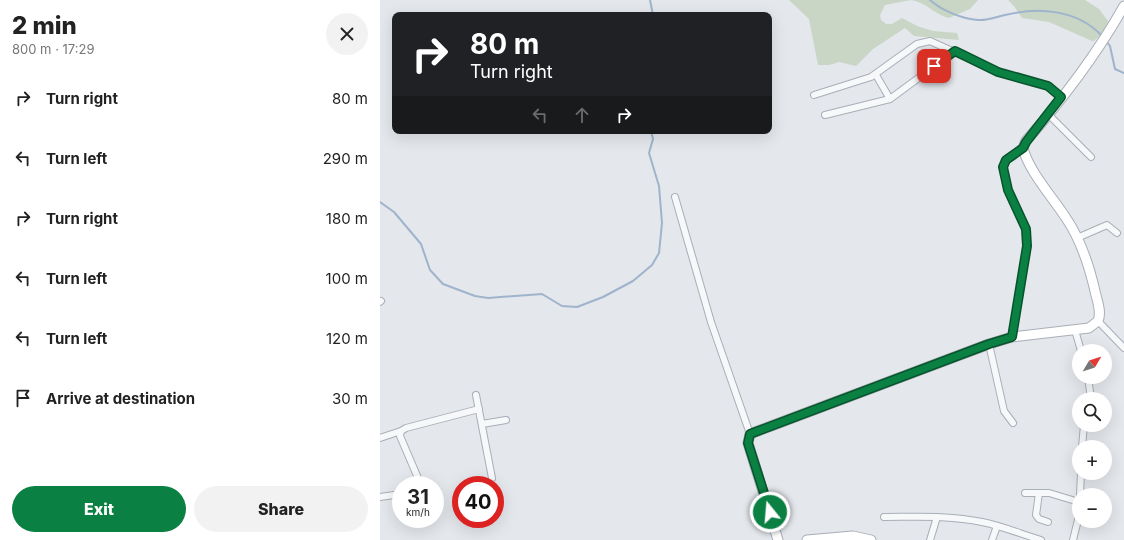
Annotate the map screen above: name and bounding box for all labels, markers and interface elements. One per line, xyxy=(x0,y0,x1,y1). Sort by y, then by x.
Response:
text: 2 min xyxy=(12,11,77,40)
button: close xyxy=(326,13,368,55)
text: 80 m xyxy=(470,27,539,61)
icon: right xyxy=(404,28,456,80)
text: 800 m · 17:29 xyxy=(12,41,95,57)
pin xyxy=(917,49,951,83)
icon: arrive xyxy=(923,55,945,77)
text: Turn right xyxy=(470,61,553,82)
icon: right xyxy=(12,87,34,109)
text: Turn right xyxy=(46,89,118,108)
text: 80 m xyxy=(332,89,368,108)
icon: left xyxy=(529,104,551,126)
icon: ahead xyxy=(571,104,593,126)
icon: right xyxy=(613,104,635,126)
icon: left xyxy=(12,147,34,169)
text: Turn left xyxy=(46,149,107,168)
text: 290 m xyxy=(323,149,368,168)
icon: right xyxy=(12,207,34,229)
text: Turn right xyxy=(46,209,118,228)
text: 180 m xyxy=(326,209,368,228)
icon: left xyxy=(12,267,34,289)
text: Turn left xyxy=(46,269,107,288)
text: 100 m xyxy=(326,269,368,288)
icon: left xyxy=(12,327,34,349)
text: Turn left xyxy=(46,329,107,348)
text: 120 m xyxy=(326,329,368,348)
north arrow xyxy=(1072,344,1112,384)
map controls xyxy=(1072,344,1112,528)
icon: arrive xyxy=(12,387,34,409)
text: Arrive at destination xyxy=(46,389,195,408)
text: 30 m xyxy=(332,389,368,408)
button: search xyxy=(1072,392,1112,432)
button: + xyxy=(1072,440,1112,480)
speed limit sign: 40 xyxy=(452,476,504,528)
text: 31 xyxy=(407,485,429,509)
button: Exit xyxy=(12,486,186,532)
button: Share xyxy=(194,486,368,532)
button: − xyxy=(1072,488,1112,528)
position arrow xyxy=(749,491,791,533)
text: km/h xyxy=(406,506,430,518)

